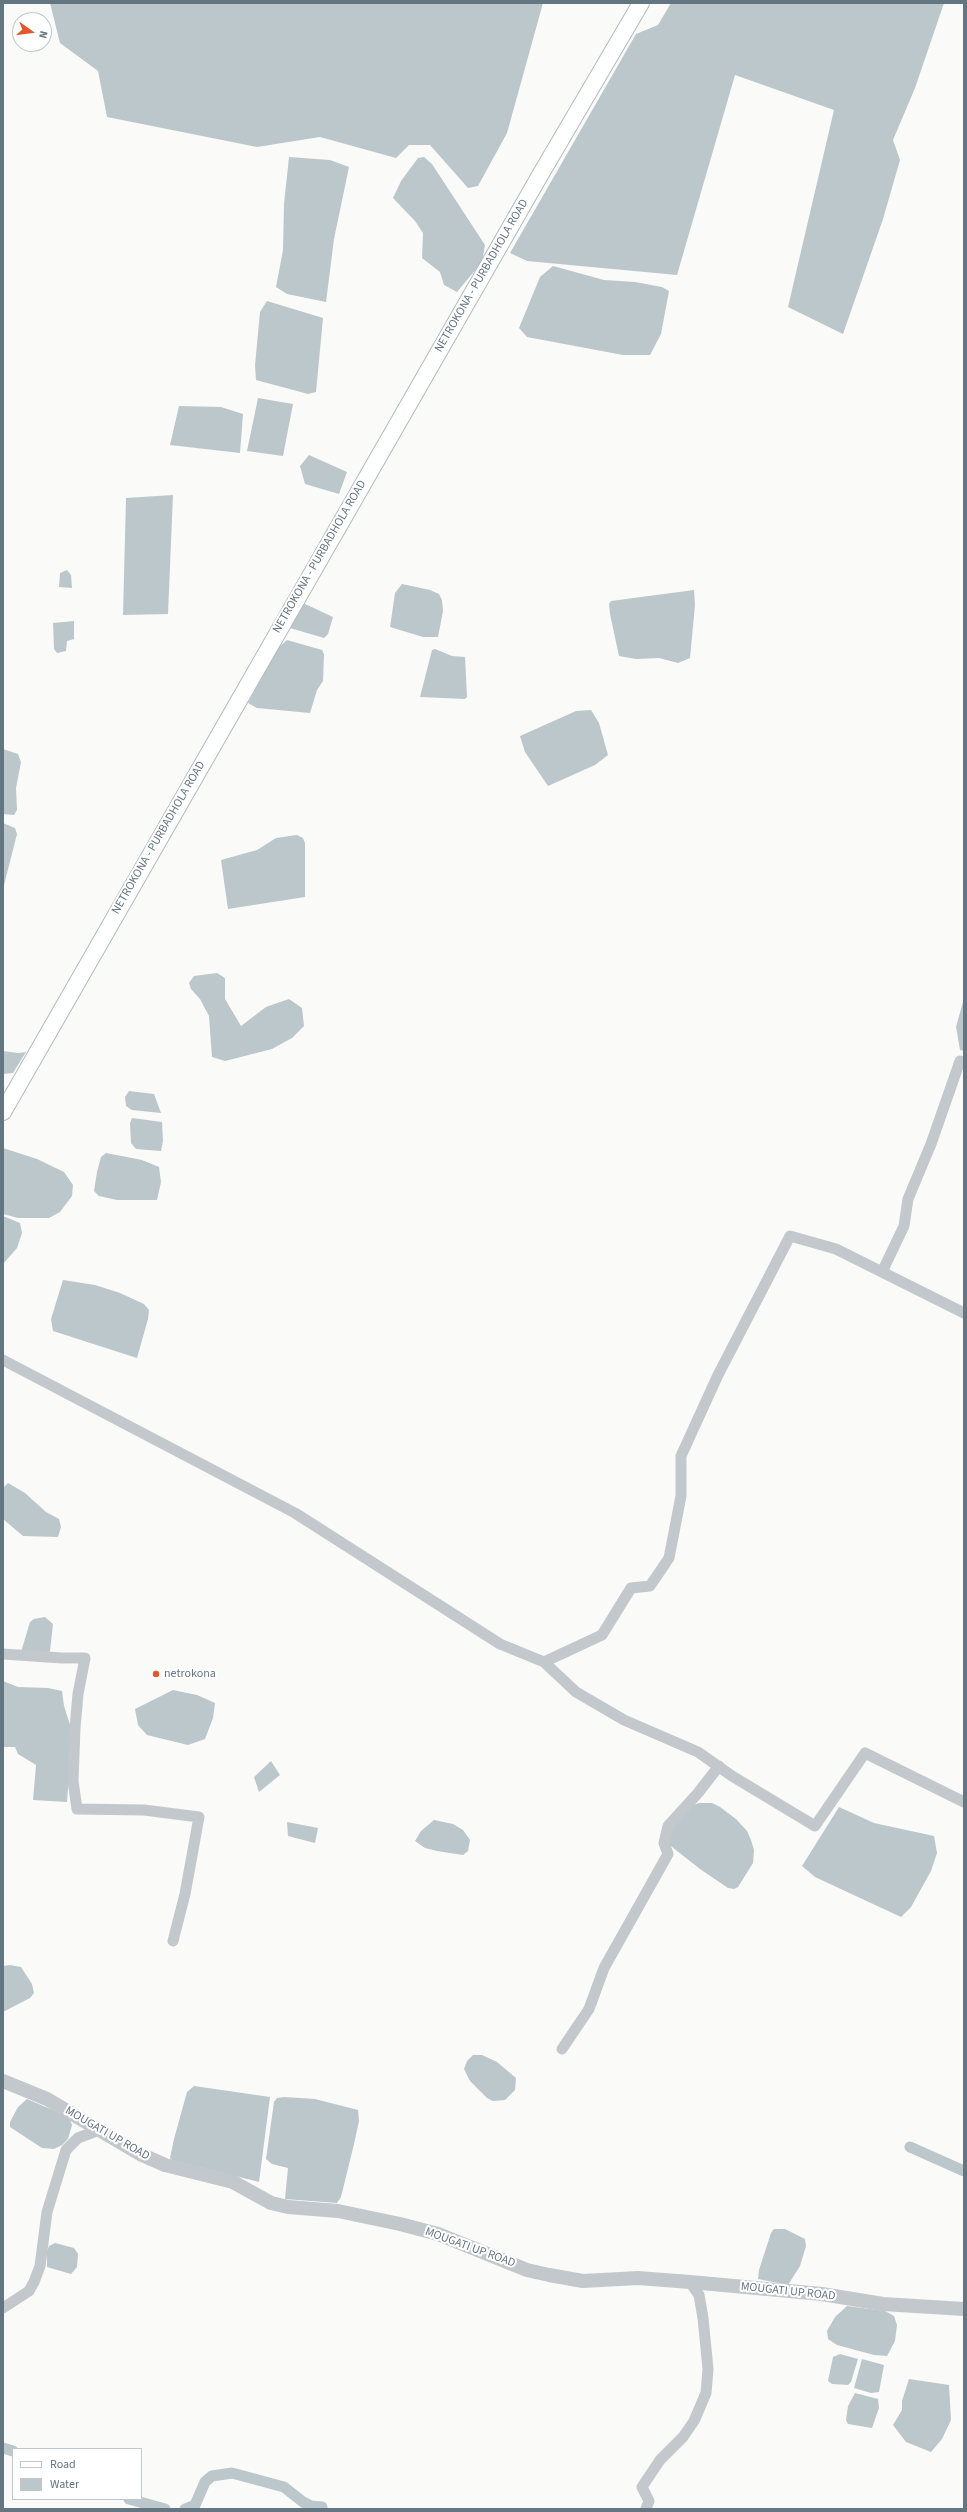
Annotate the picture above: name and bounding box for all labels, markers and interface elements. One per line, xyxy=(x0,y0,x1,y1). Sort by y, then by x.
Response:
north arrow xyxy=(12,12,52,52)
text: N xyxy=(35,29,51,40)
street label: NETROKONA - PURBADHOLA ROAD xyxy=(432,197,532,355)
street label: NETROKONA - PURBADHOLA ROAD xyxy=(270,478,370,636)
street label: NETROKONA - PURBADHOLA ROAD xyxy=(109,759,209,917)
place label: netrokona xyxy=(164,1667,216,1681)
marker: netrokona xyxy=(151,1669,161,1679)
street label: MOUGATI UP ROAD xyxy=(62,2104,152,2164)
street label: MOUGATI UP ROAD xyxy=(423,2225,517,2271)
street label: MOUGATI UP ROAD xyxy=(740,2280,836,2304)
legend xyxy=(12,2448,142,2500)
text: Road xyxy=(50,2456,76,2473)
text: Water xyxy=(50,2476,79,2493)

